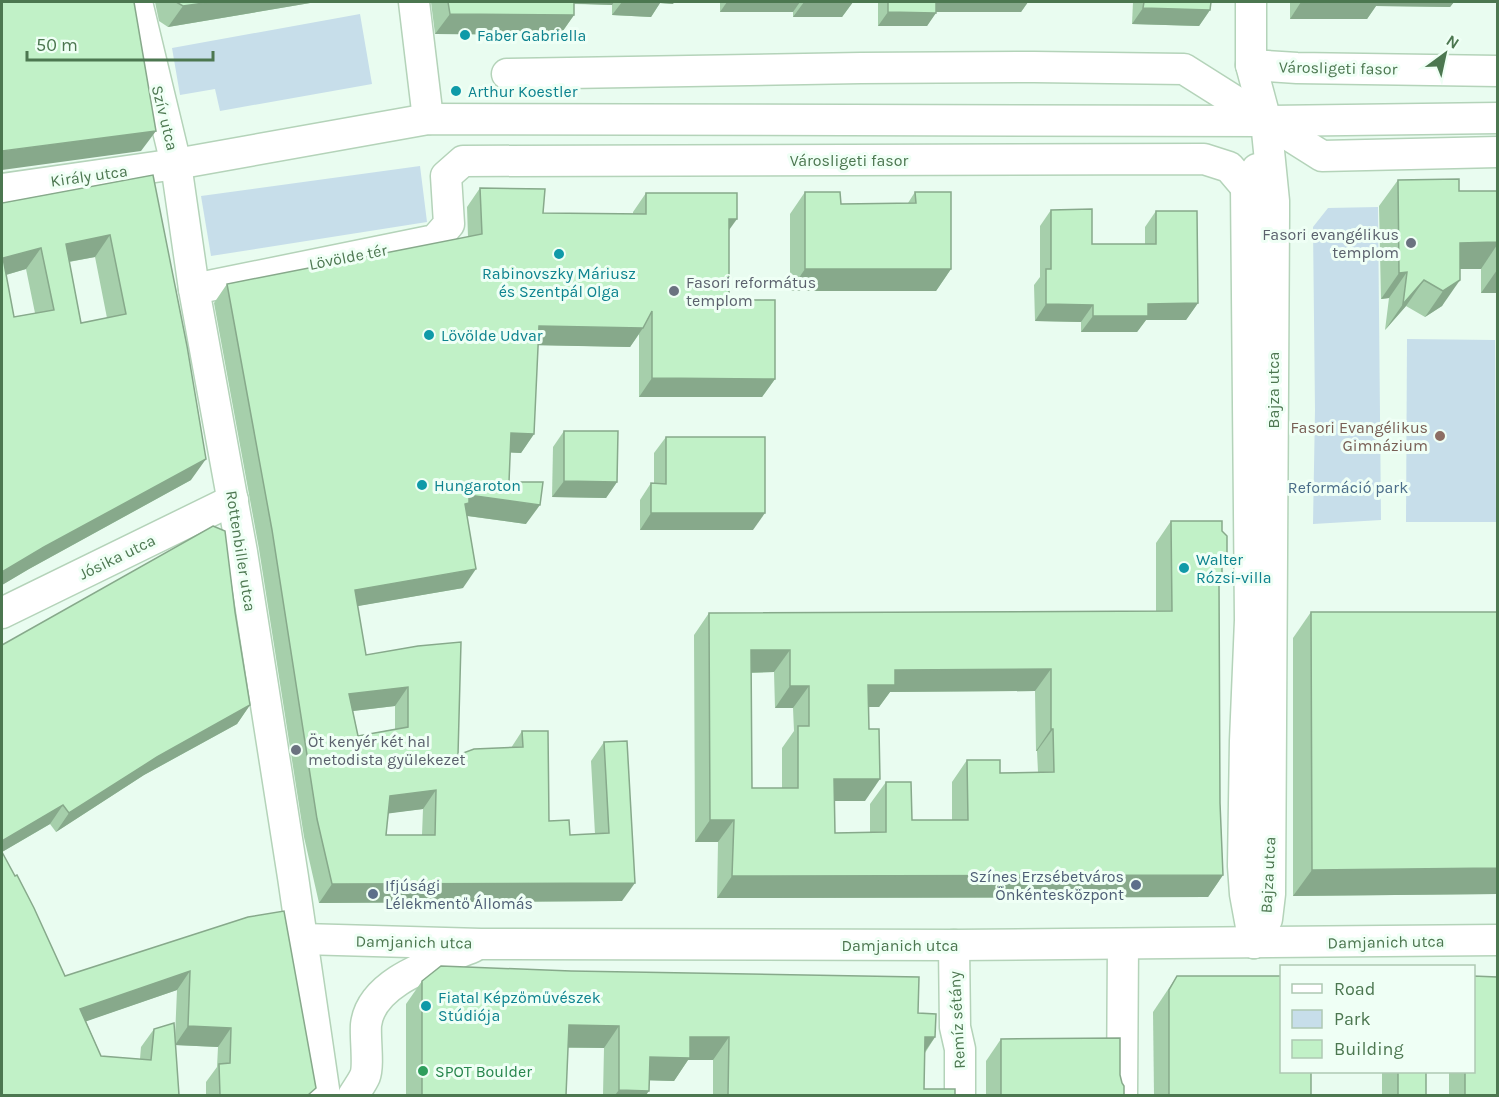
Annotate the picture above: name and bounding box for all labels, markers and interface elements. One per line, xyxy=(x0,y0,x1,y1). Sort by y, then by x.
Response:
scale bar xyxy=(27,24,213,62)
north arrow xyxy=(1415,24,1475,84)
place label: Faber Gabriella xyxy=(477,26,586,45)
marker: Faber Gabriella xyxy=(458,28,472,42)
text: N xyxy=(1443,31,1463,53)
text: 50 m xyxy=(36,34,78,56)
street label: Városligeti fasor xyxy=(1279,57,1398,79)
place label: Arthur Koestler xyxy=(468,82,578,101)
street label: Szív utca xyxy=(148,83,182,153)
marker: Arthur Koestler xyxy=(449,84,463,98)
street label: Városligeti fasor xyxy=(790,151,908,170)
street label: Király utca xyxy=(49,161,129,191)
place label: Fasori evangélikus templom xyxy=(1262,225,1399,262)
marker: Fasori evangélikus templom xyxy=(1404,236,1418,250)
street label: Lövölde tér xyxy=(307,240,389,274)
marker: Rabinovszky Máriusz és Szentpál Olga xyxy=(552,247,566,261)
place label: Rabinovszky Máriusz és Szentpál Olga xyxy=(482,264,636,301)
place label: Fasori református templom xyxy=(686,273,816,310)
marker: Fasori református templom xyxy=(667,284,681,298)
place label: Lövölde Udvar xyxy=(441,326,543,345)
marker: Lövölde Udvar xyxy=(422,328,436,342)
street label: Bajza utca xyxy=(1264,352,1283,428)
place label: Fasori Evangélikus Gimnázium xyxy=(1291,418,1428,455)
marker: Fasori Evangélikus Gimnázium xyxy=(1433,429,1447,443)
place label: Hungaroton xyxy=(434,476,521,495)
marker: Hungaroton xyxy=(415,478,429,492)
park label: Reformáció park xyxy=(1288,478,1408,497)
street label: Rottenbiller utca xyxy=(222,489,260,613)
street label: Jósika utca xyxy=(76,530,158,584)
place label: Walter Rózsi-villa xyxy=(1196,550,1271,587)
marker: Walter Rózsi-villa xyxy=(1177,561,1191,575)
place label: Öt kenyér két hal metodista gyülekezet xyxy=(308,732,465,769)
marker: Öt kenyér két hal metodista gyülekezet xyxy=(289,743,303,757)
street label: Bajza utca xyxy=(1257,836,1279,914)
place label: Színes Erzsébetváros Önkéntesközpont xyxy=(969,867,1124,904)
place label: Ifjúsági Lélekmentő Állomás xyxy=(385,876,533,913)
marker: Színes Erzsébetváros Önkéntesközpont xyxy=(1129,878,1143,892)
marker: Ifjúsági Lélekmentő Állomás xyxy=(366,887,380,901)
street label: Damjanich utca xyxy=(355,931,473,953)
street label: Damjanich utca xyxy=(1327,931,1445,953)
street label: Damjanich utca xyxy=(841,936,959,955)
legend xyxy=(1280,965,1475,1073)
street label: Remíz sétány xyxy=(945,970,969,1069)
text: Road xyxy=(1334,978,1375,1000)
place label: Fiatal Képzőművészek Stúdiója xyxy=(438,988,601,1025)
marker: Fiatal Képzőművészek Stúdiója xyxy=(419,999,433,1013)
text: Park xyxy=(1334,1008,1371,1030)
text: Building xyxy=(1334,1038,1404,1060)
place label: SPOT Boulder xyxy=(435,1062,532,1081)
marker: SPOT Boulder xyxy=(416,1064,430,1078)

